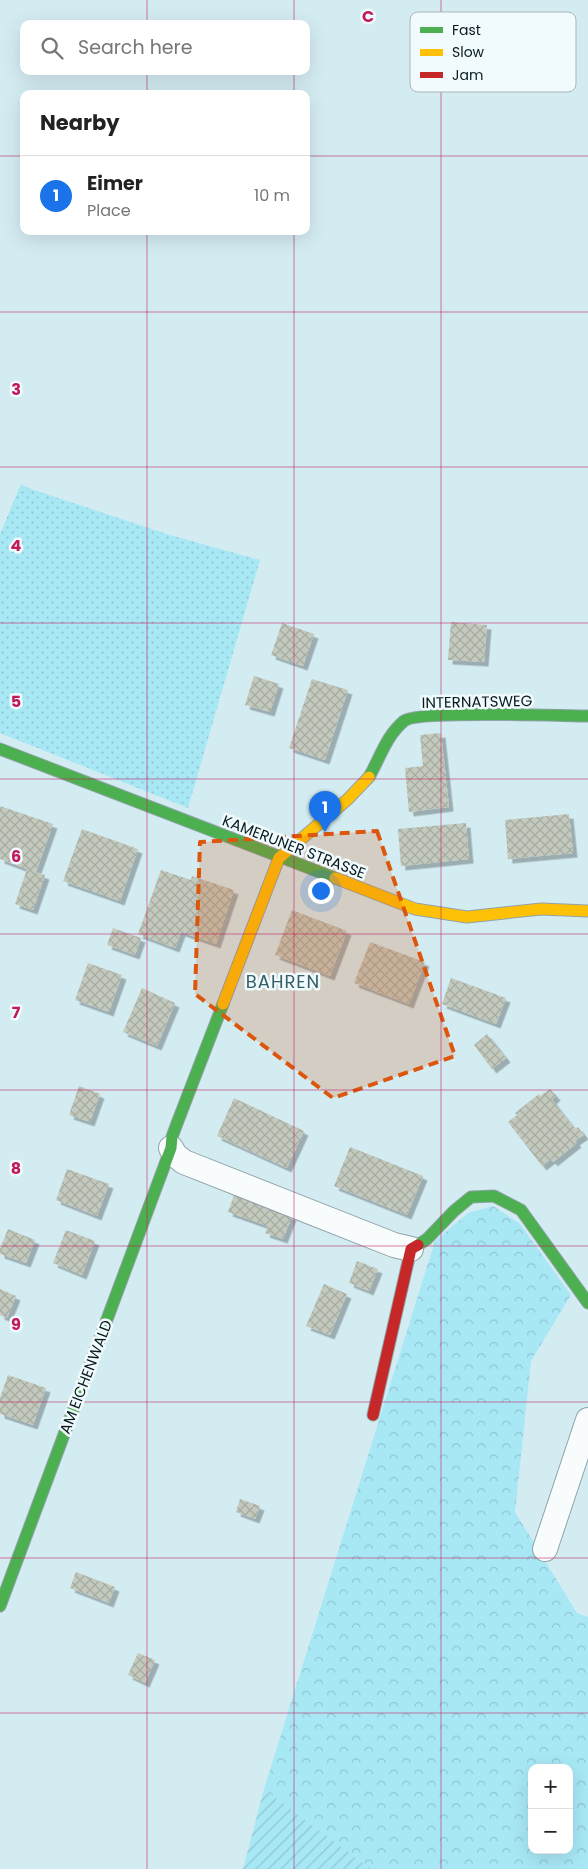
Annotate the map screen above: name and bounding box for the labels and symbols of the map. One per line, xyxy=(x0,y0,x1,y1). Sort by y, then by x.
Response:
text: C xyxy=(362,5,374,28)
legend xyxy=(410,12,576,92)
text: Fast xyxy=(452,20,481,40)
text: Slow xyxy=(452,42,485,62)
text: Jam xyxy=(452,65,483,85)
text: 3 xyxy=(11,378,21,401)
text: 4 xyxy=(11,534,22,557)
text: 5 xyxy=(11,690,21,713)
street label: INTERNATSWEG xyxy=(421,690,533,713)
pin: 1 xyxy=(309,791,341,832)
street label: KAMERUNER STRASSE xyxy=(220,810,369,884)
text: 6 xyxy=(11,845,21,868)
your location xyxy=(308,878,334,904)
district label: BAHREN xyxy=(246,969,320,994)
text: 7 xyxy=(12,1001,21,1024)
text: 8 xyxy=(11,1157,21,1180)
text: 9 xyxy=(11,1313,21,1336)
street label: AM EICHENWALD xyxy=(54,1317,117,1437)

